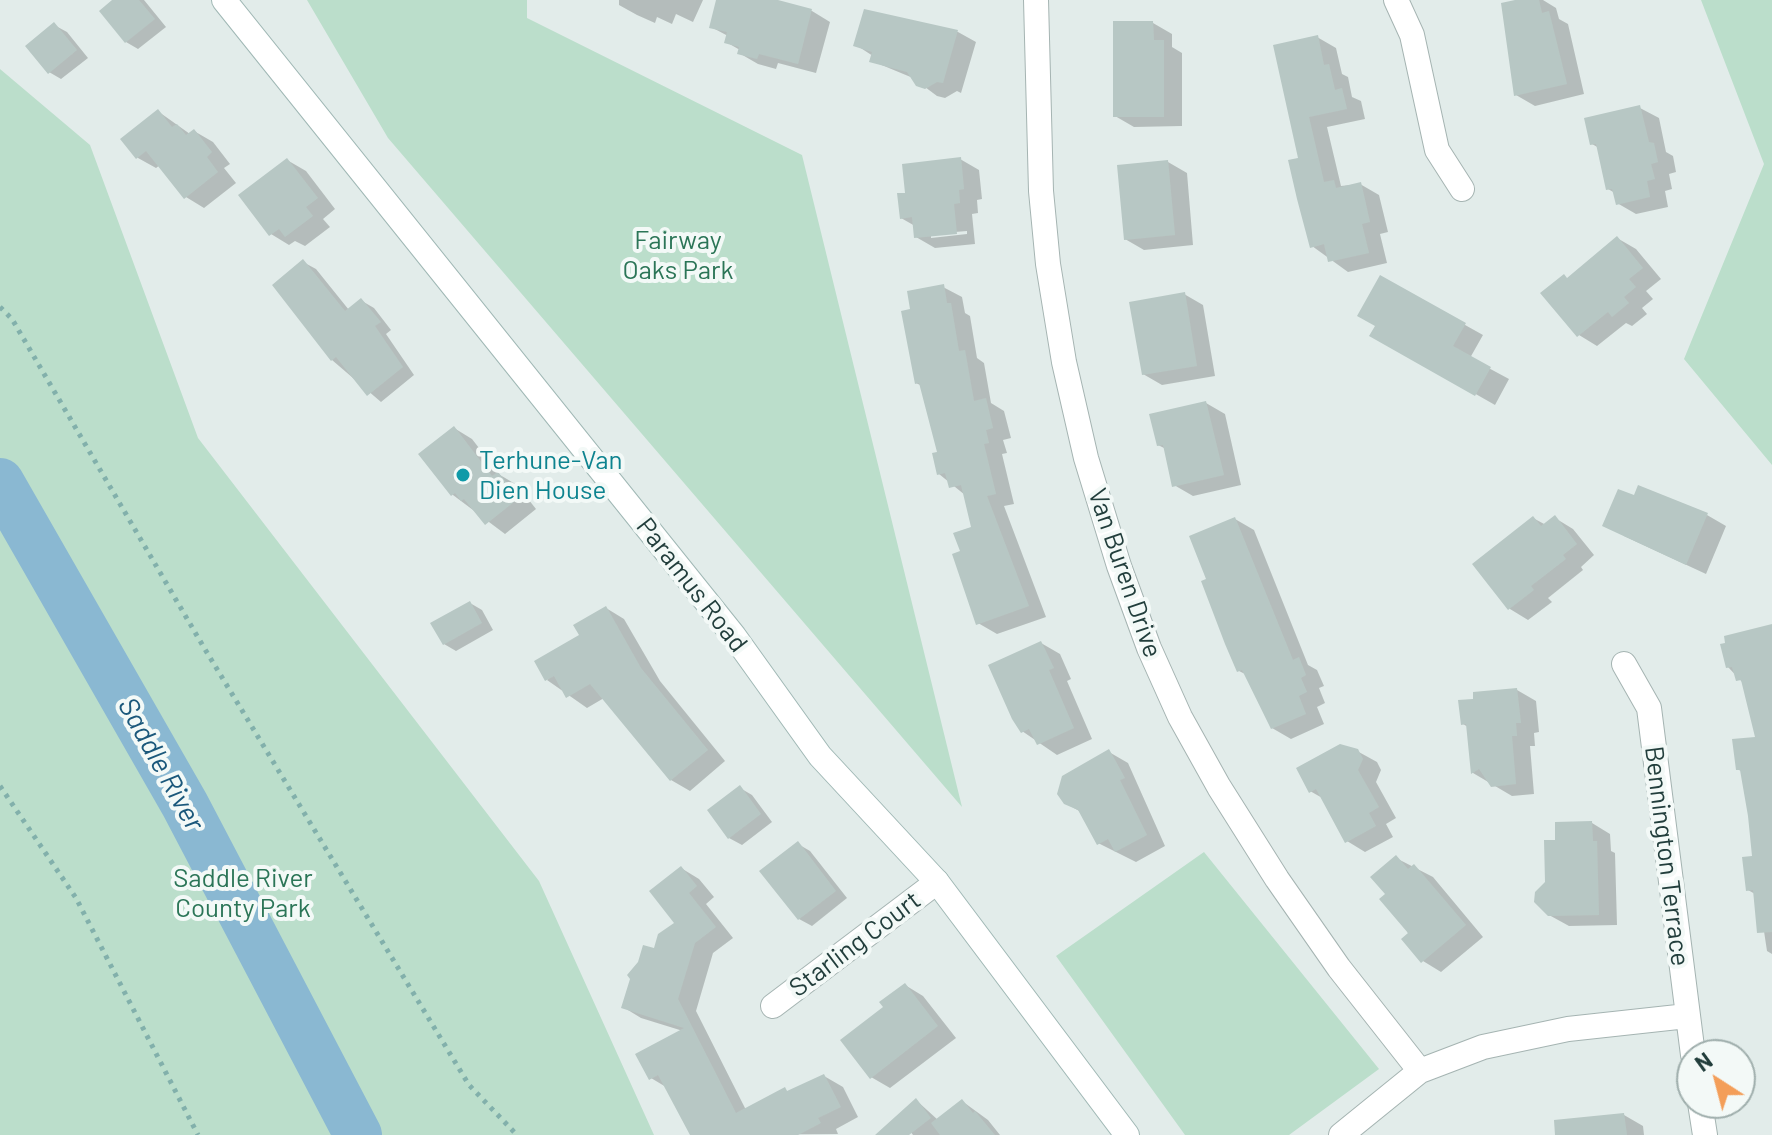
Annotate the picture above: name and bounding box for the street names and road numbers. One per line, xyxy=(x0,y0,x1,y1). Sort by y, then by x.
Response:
street label: Van Buren Drive xyxy=(1081,484,1169,662)
street label: Paramus Road xyxy=(630,512,754,658)
street label: Bennington Terrace xyxy=(1638,744,1696,968)
street label: Starling Court xyxy=(783,885,927,1003)

